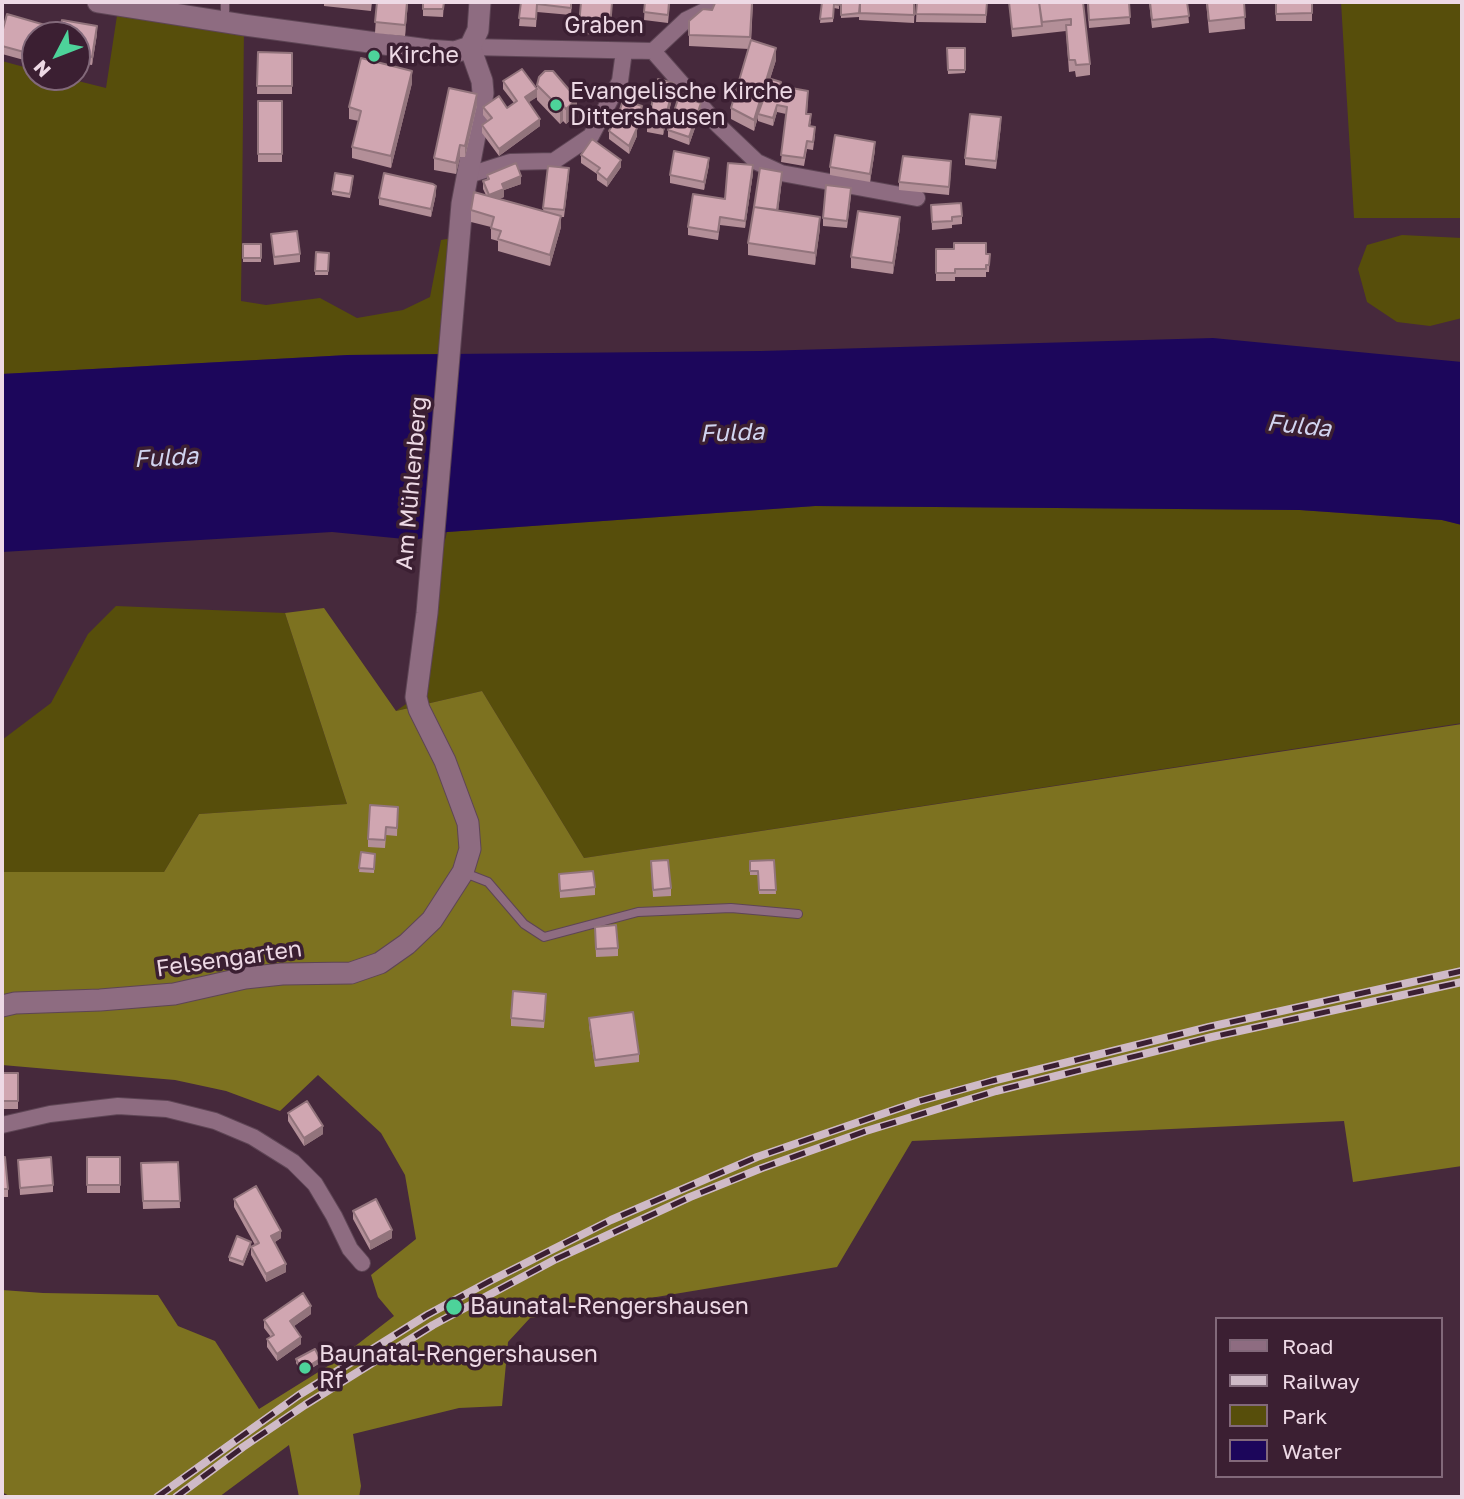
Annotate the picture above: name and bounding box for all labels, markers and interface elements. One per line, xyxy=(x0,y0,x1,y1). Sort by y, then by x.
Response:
street label: Graben xyxy=(564,12,644,40)
north arrow xyxy=(21,21,91,91)
place label: Kirche xyxy=(388,42,459,70)
marker: Kirche xyxy=(366,48,382,64)
text: N xyxy=(28,56,55,82)
place label: Evangelische Kirche Dittershausen xyxy=(570,78,793,132)
marker: Evangelische Kirche Dittershausen xyxy=(548,97,564,113)
street label: Am Mühlenberg xyxy=(391,395,433,571)
water label: Fulda xyxy=(1265,408,1333,444)
water label: Fulda xyxy=(699,417,765,449)
water label: Fulda xyxy=(133,442,199,474)
street label: Felsengarten xyxy=(154,935,304,983)
place label: Baunatal-Rengershausen xyxy=(470,1293,749,1321)
marker: Baunatal-Rengershausen xyxy=(444,1297,464,1317)
legend xyxy=(1216,1317,1443,1478)
text: Road xyxy=(1282,1333,1333,1359)
place label: Baunatal-Rengershausen Rf xyxy=(319,1341,598,1395)
marker: Baunatal-Rengershausen Rf xyxy=(297,1360,313,1376)
text: Railway xyxy=(1282,1368,1360,1394)
text: Park xyxy=(1282,1403,1327,1429)
text: Water xyxy=(1282,1438,1342,1464)

